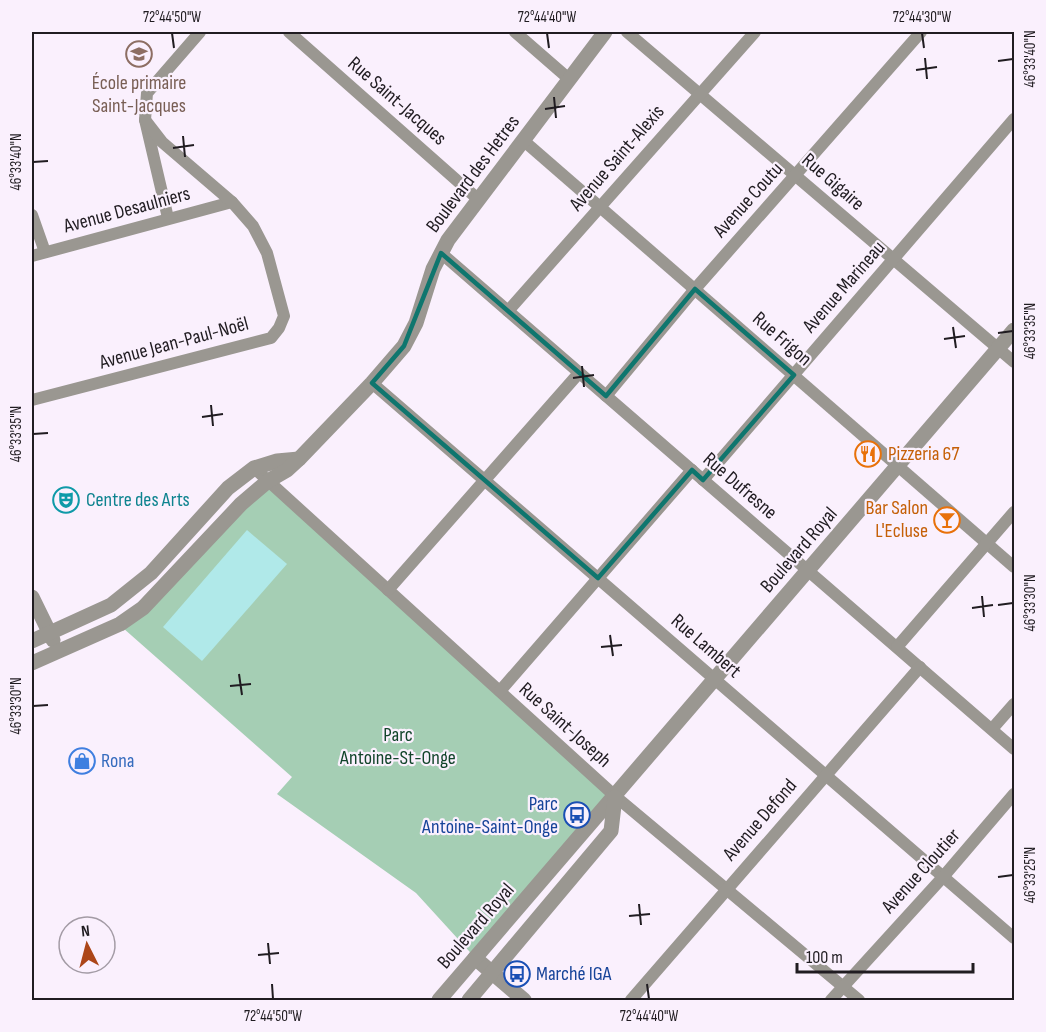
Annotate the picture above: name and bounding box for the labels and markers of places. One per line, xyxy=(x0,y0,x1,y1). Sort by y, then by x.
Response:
school or university icon: École primaire Saint-Jacques xyxy=(124,39,154,69)
place label: École primaire Saint-Jacques xyxy=(92,71,186,118)
restaurant icon: Pizzeria 67 xyxy=(853,439,883,469)
place label: Pizzeria 67 xyxy=(888,442,959,466)
theatre icon: Centre des Arts xyxy=(51,485,81,515)
place label: Centre des Arts xyxy=(86,488,190,512)
place label: Bar Salon L'Ecluse xyxy=(866,496,928,543)
bar icon: Bar Salon L'Ecluse xyxy=(932,505,962,535)
shop icon: Rona xyxy=(67,746,97,776)
place label: Rona xyxy=(101,749,135,773)
place label: Parc Antoine-Saint-Onge xyxy=(421,792,558,839)
bus stop icon: Parc Antoine-Saint-Onge xyxy=(562,800,592,830)
bus stop icon: Marché IGA xyxy=(502,959,532,989)
place label: Marché IGA xyxy=(536,962,612,986)

